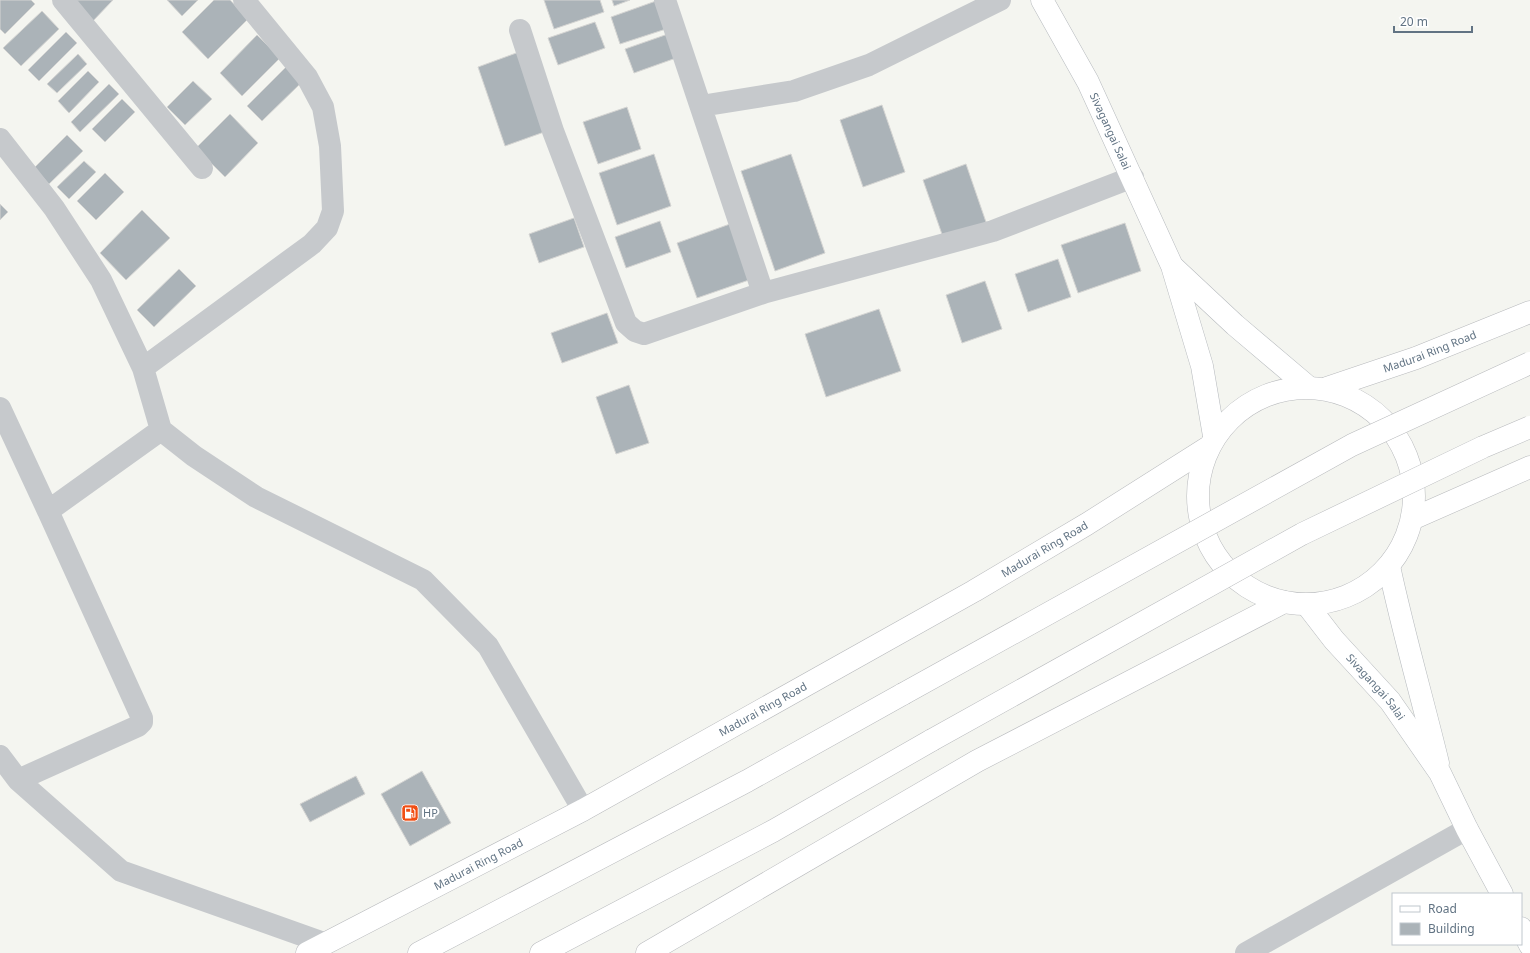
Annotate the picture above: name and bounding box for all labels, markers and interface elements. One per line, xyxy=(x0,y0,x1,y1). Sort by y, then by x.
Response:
scale bar xyxy=(1394,8,1472,34)
text: 20 m xyxy=(1400,13,1428,30)
street label: Sivagangai Salai xyxy=(1087,90,1135,172)
street label: Madurai Ring Road xyxy=(1381,327,1478,376)
street label: Madurai Ring Road xyxy=(998,517,1090,580)
street label: Sivagangai Salai xyxy=(1343,650,1409,723)
street label: Madurai Ring Road xyxy=(716,678,809,739)
fuel station icon: HP xyxy=(400,803,420,823)
place label: HP xyxy=(423,805,438,820)
street label: Madurai Ring Road xyxy=(431,834,525,893)
legend xyxy=(1392,893,1522,945)
text: Road xyxy=(1428,900,1457,917)
text: Building xyxy=(1428,920,1475,937)

